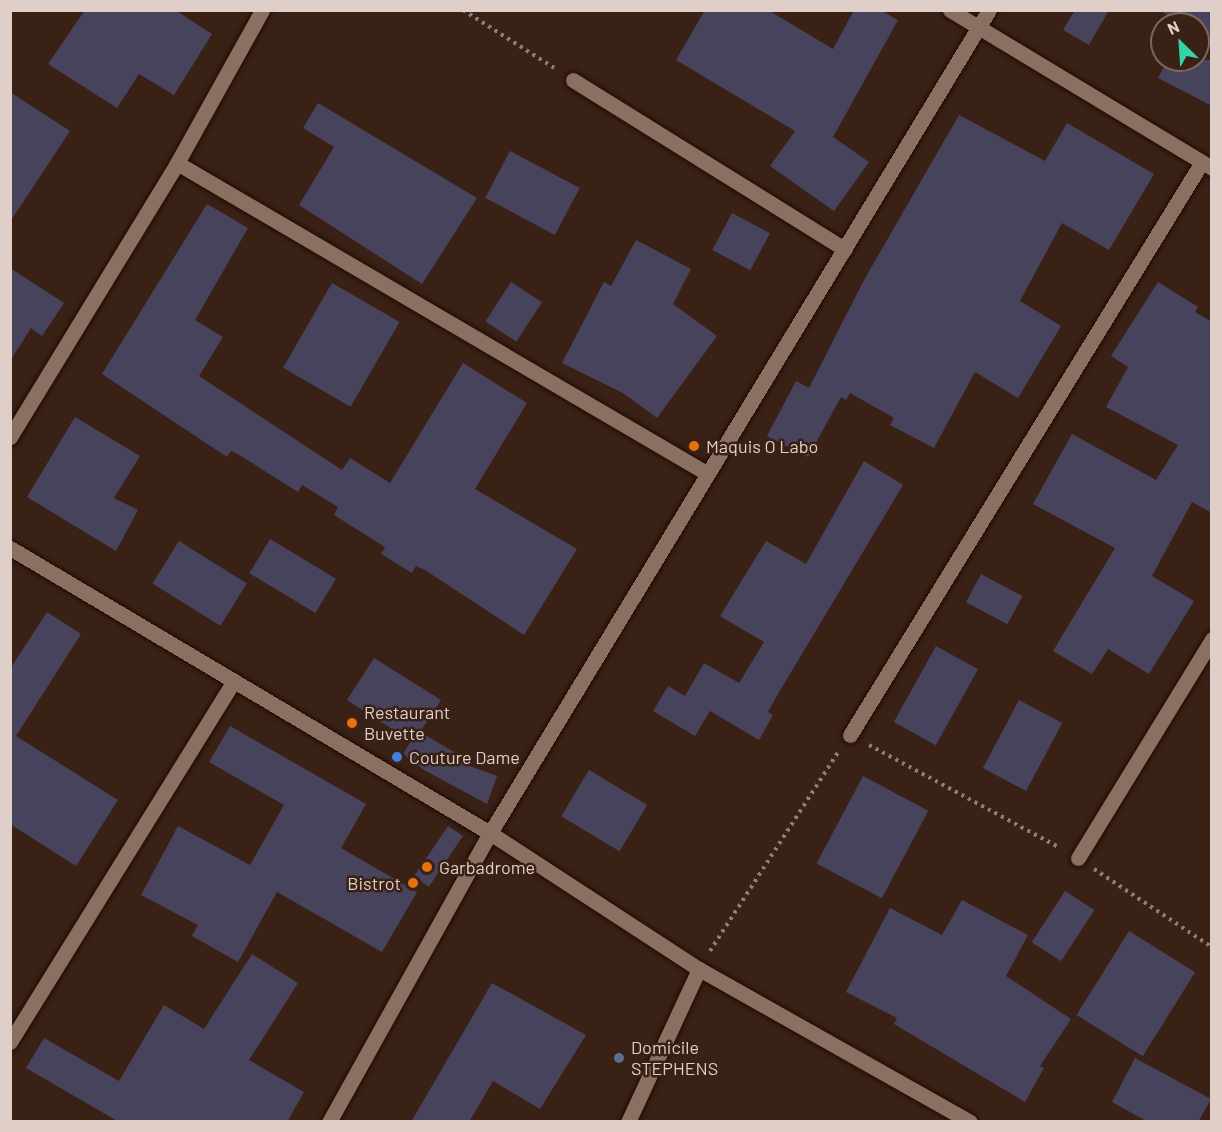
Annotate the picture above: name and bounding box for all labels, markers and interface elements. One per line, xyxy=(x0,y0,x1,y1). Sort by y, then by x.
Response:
north arrow xyxy=(1150,12,1210,72)
text: N xyxy=(1164,16,1182,38)
place label: Maquis O Labo xyxy=(706,435,818,457)
marker: Maquis O Labo xyxy=(687,439,701,453)
place label: Restaurant Buvette xyxy=(364,702,450,744)
marker: Restaurant Buvette xyxy=(345,716,359,730)
place label: Couture Dame xyxy=(409,746,520,768)
marker: Couture Dame xyxy=(390,750,404,764)
place label: Garbadrome xyxy=(439,856,535,878)
marker: Garbadrome xyxy=(420,860,434,874)
place label: Bistrot xyxy=(347,872,401,894)
marker: Bistrot xyxy=(406,876,420,890)
place label: Domicile STEPHENS xyxy=(631,1037,718,1080)
marker: Domicile STEPHENS xyxy=(612,1051,626,1065)

